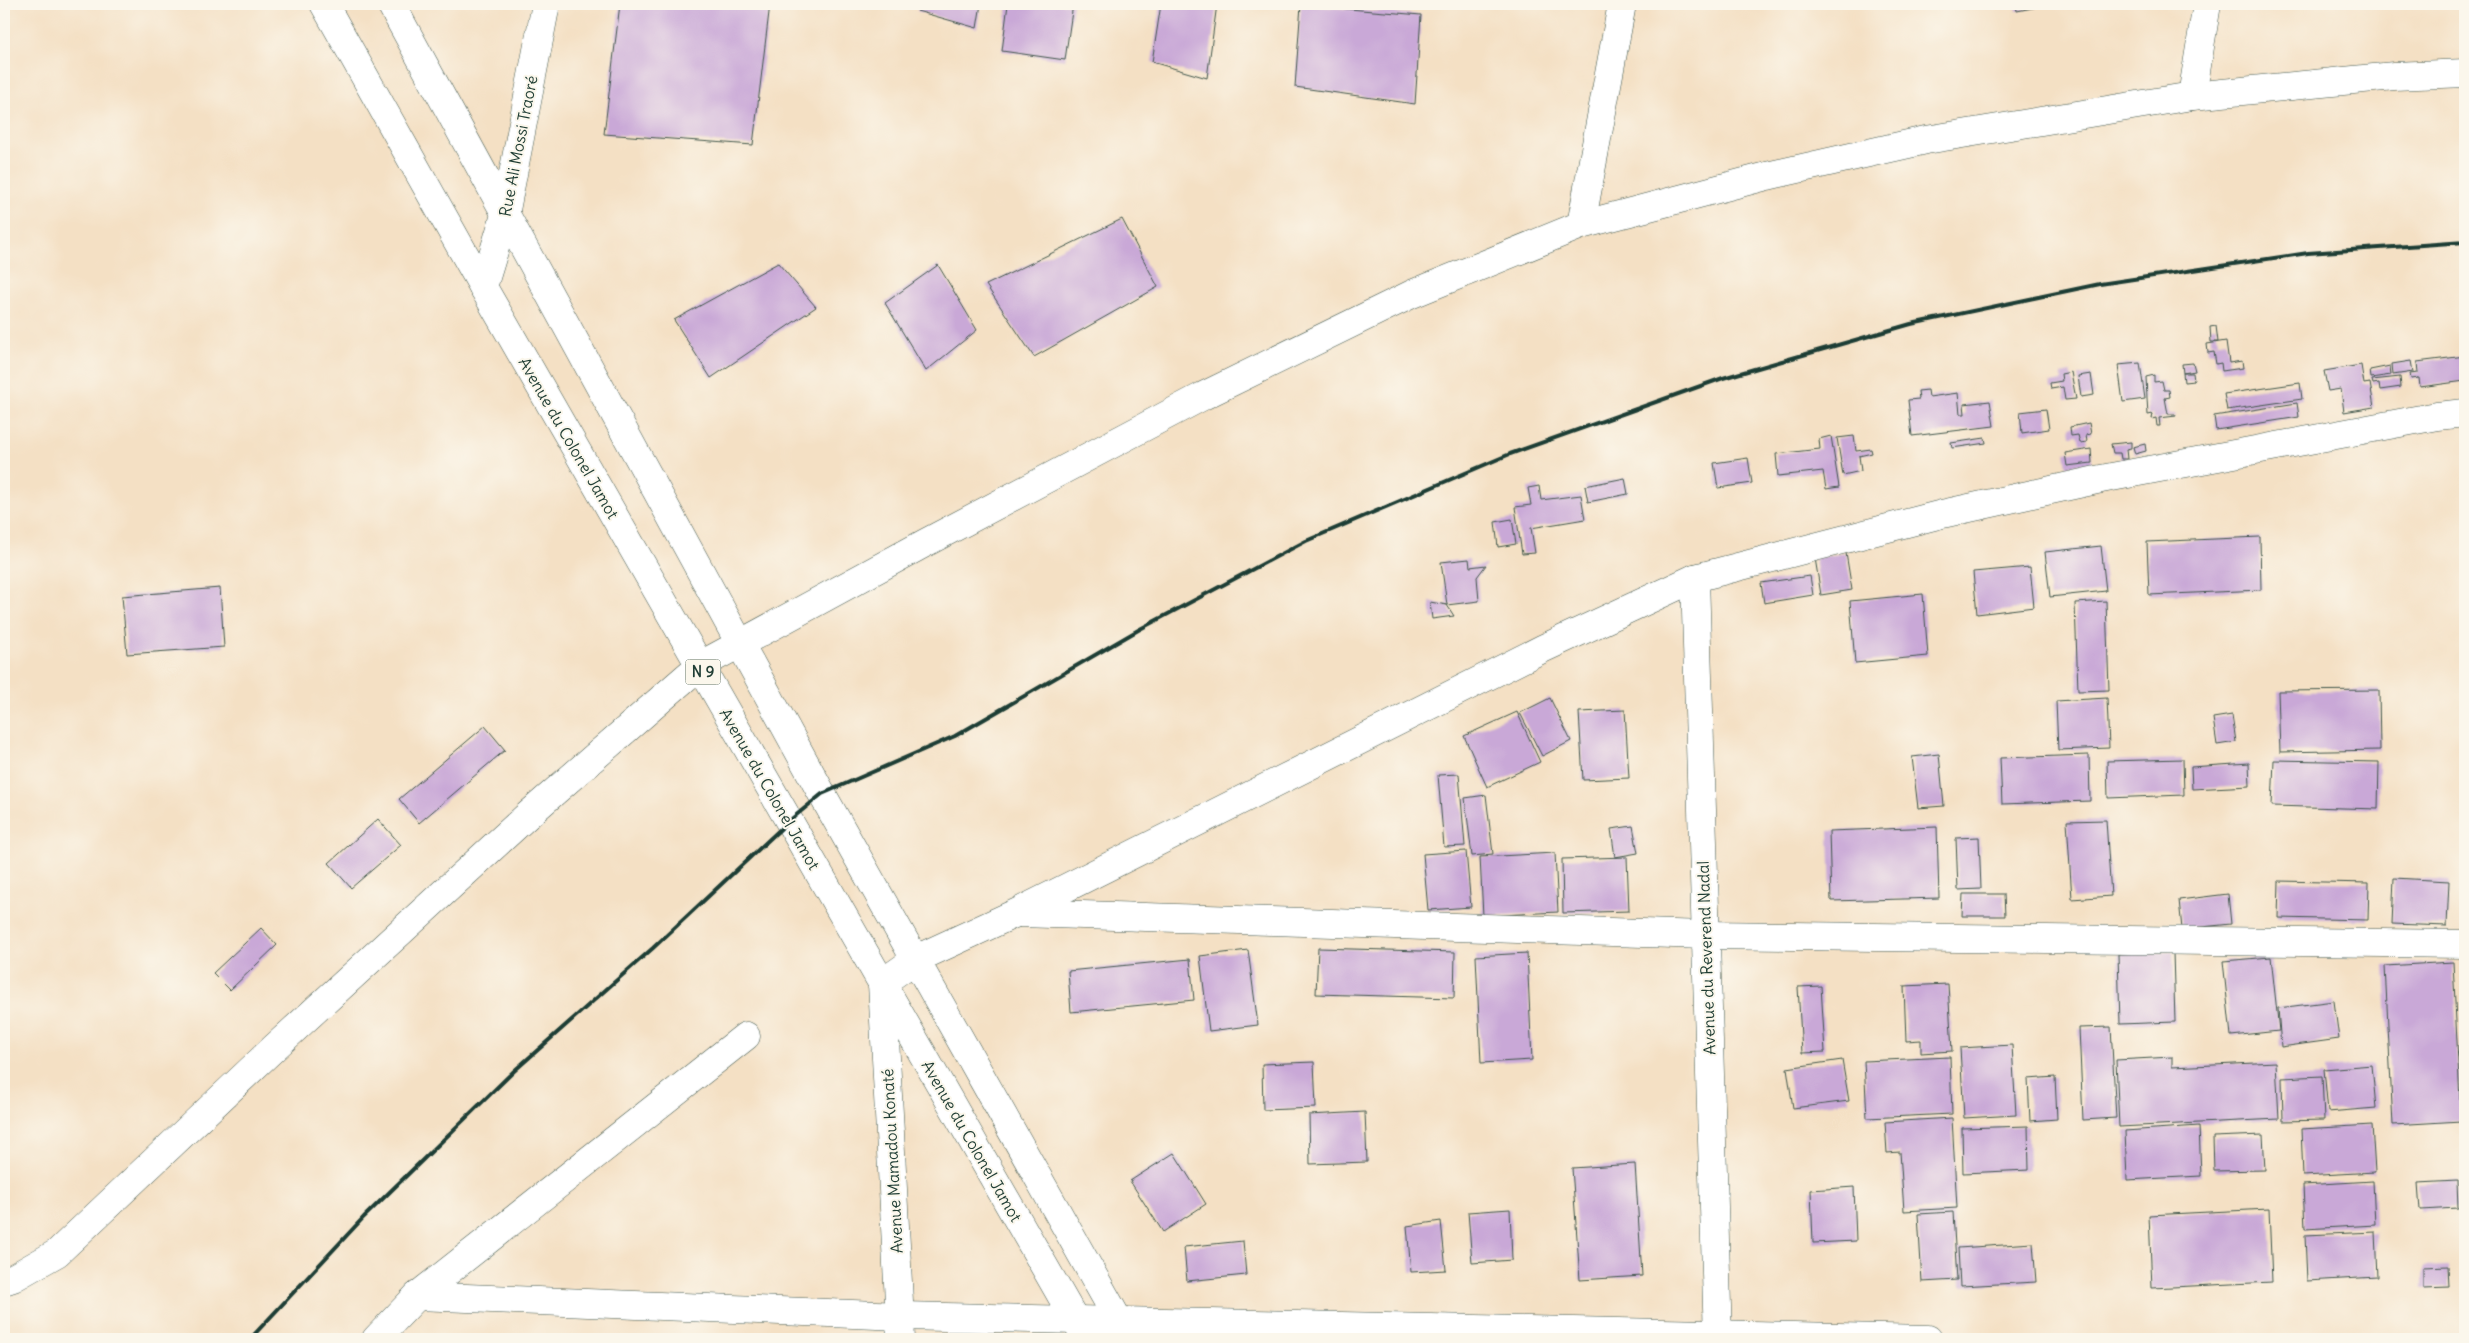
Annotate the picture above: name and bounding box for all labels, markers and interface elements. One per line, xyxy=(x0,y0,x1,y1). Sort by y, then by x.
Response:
street label: Rue Ali Mossi Traoré xyxy=(495,74,541,218)
street label: Avenue du Colonel Jamot xyxy=(515,354,624,523)
road number: N 9 xyxy=(686,660,720,684)
street label: Avenue du Colonel Jamot xyxy=(716,705,825,874)
street label: Avenue du Reverend Nadal xyxy=(1693,861,1719,1055)
street label: Avenue du Colonel Jamot xyxy=(918,1057,1027,1226)
street label: Avenue Mamadou Konaté xyxy=(877,1068,907,1254)

